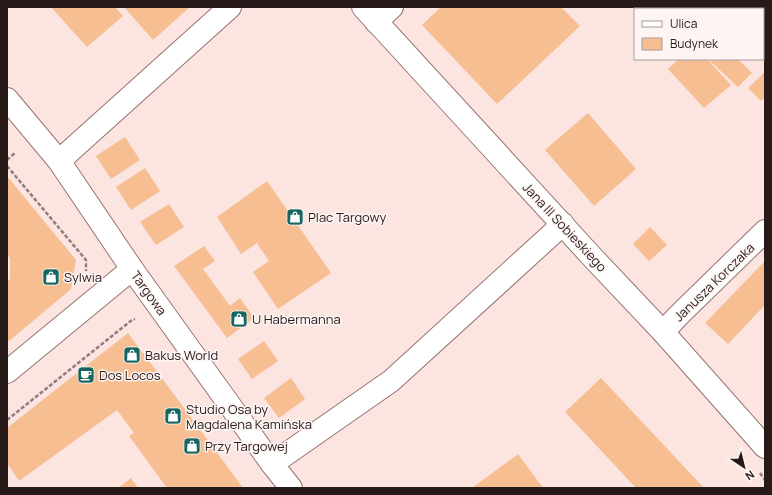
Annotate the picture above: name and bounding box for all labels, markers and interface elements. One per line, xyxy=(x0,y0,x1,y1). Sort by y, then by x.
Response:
legend xyxy=(634,8,764,60)
text: Ulica xyxy=(670,15,697,32)
text: Budynek xyxy=(670,35,719,52)
street label: Jana III Sobieskiego xyxy=(519,179,611,276)
shop icon: Plac Targowy xyxy=(285,207,305,227)
place label: Plac Targowy xyxy=(308,208,386,226)
street label: Janusza Korczaka xyxy=(670,239,758,325)
shop icon: Sylwia xyxy=(41,267,61,287)
street label: Targowa xyxy=(127,267,171,319)
place label: Sylwia xyxy=(64,268,102,286)
shop icon: U Habermanna xyxy=(229,309,249,329)
place label: U Habermanna xyxy=(252,310,341,328)
shop icon: Bakus World xyxy=(122,345,142,365)
place label: Bakus World xyxy=(145,346,218,364)
cafe icon: Dos Locos xyxy=(76,365,96,385)
place label: Dos Locos xyxy=(99,366,161,384)
place label: Studio Osa by Magdalena Kamińska xyxy=(186,400,312,433)
shop icon: Studio Osa by Magdalena Kamińska xyxy=(163,406,183,426)
shop icon: Przy Targowej xyxy=(182,436,202,456)
place label: Przy Targowej xyxy=(205,437,288,455)
north arrow xyxy=(724,447,764,487)
text: N xyxy=(742,467,758,484)

